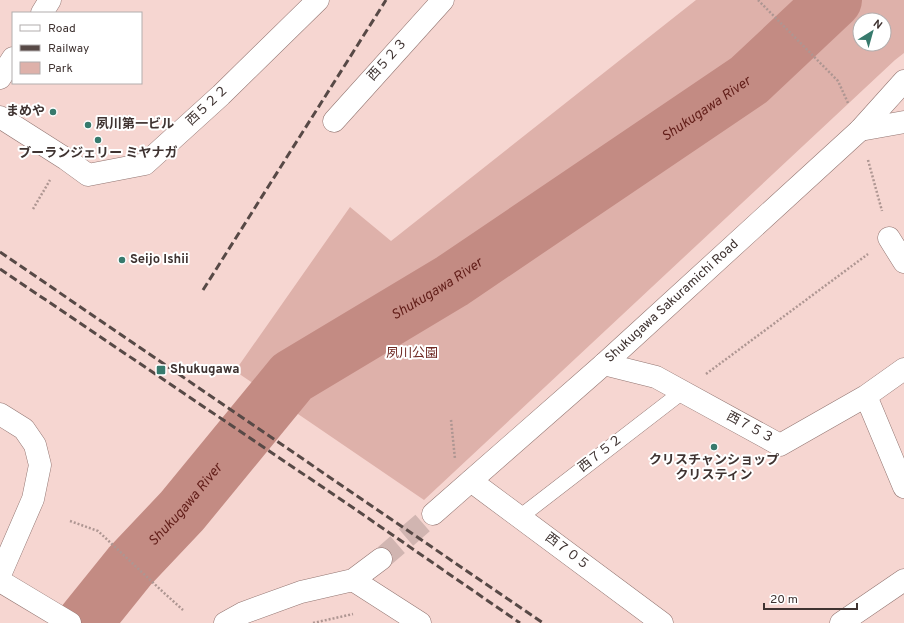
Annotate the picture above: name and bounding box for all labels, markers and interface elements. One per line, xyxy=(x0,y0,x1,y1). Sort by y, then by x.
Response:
legend xyxy=(12,12,142,84)
north arrow xyxy=(852,12,892,52)
text: N xyxy=(870,17,885,33)
text: Road xyxy=(48,21,76,37)
street label: 西５２３ xyxy=(365,35,411,85)
text: Railway xyxy=(48,41,89,57)
text: Park xyxy=(48,61,73,77)
water label: Shukugawa River xyxy=(658,72,756,145)
street label: 西５２２ xyxy=(184,82,232,130)
place label: まめや xyxy=(6,104,45,120)
marker: まめや xyxy=(48,107,58,117)
place label: 夙川第一ビル xyxy=(96,116,174,133)
marker: 夙川第一ビル xyxy=(83,120,93,130)
marker: ブーランジェリー ミヤナガ xyxy=(93,135,103,145)
place label: ブーランジェリー ミヤナガ xyxy=(18,145,178,162)
street label: Shukugawa Sakuramichi Road xyxy=(602,237,742,366)
place label: Seijo Ishii xyxy=(130,252,189,268)
water label: Shukugawa River xyxy=(388,253,487,324)
marker: Seijo Ishii xyxy=(117,255,127,265)
park label: 夙川公園 xyxy=(386,346,438,362)
place label: Shukugawa xyxy=(170,362,240,378)
marker: Shukugawa xyxy=(155,364,167,376)
street label: 西７５３ xyxy=(723,409,777,447)
street label: 西７５２ xyxy=(576,432,626,476)
marker: クリスチャンショップ クリスティン xyxy=(709,442,719,452)
place label: クリスチャンショップ クリスティン xyxy=(649,453,779,484)
water label: Shukugawa River xyxy=(145,459,227,550)
street label: 西７０５ xyxy=(541,530,593,574)
scale bar xyxy=(764,585,857,611)
text: 20 m xyxy=(770,592,798,608)

